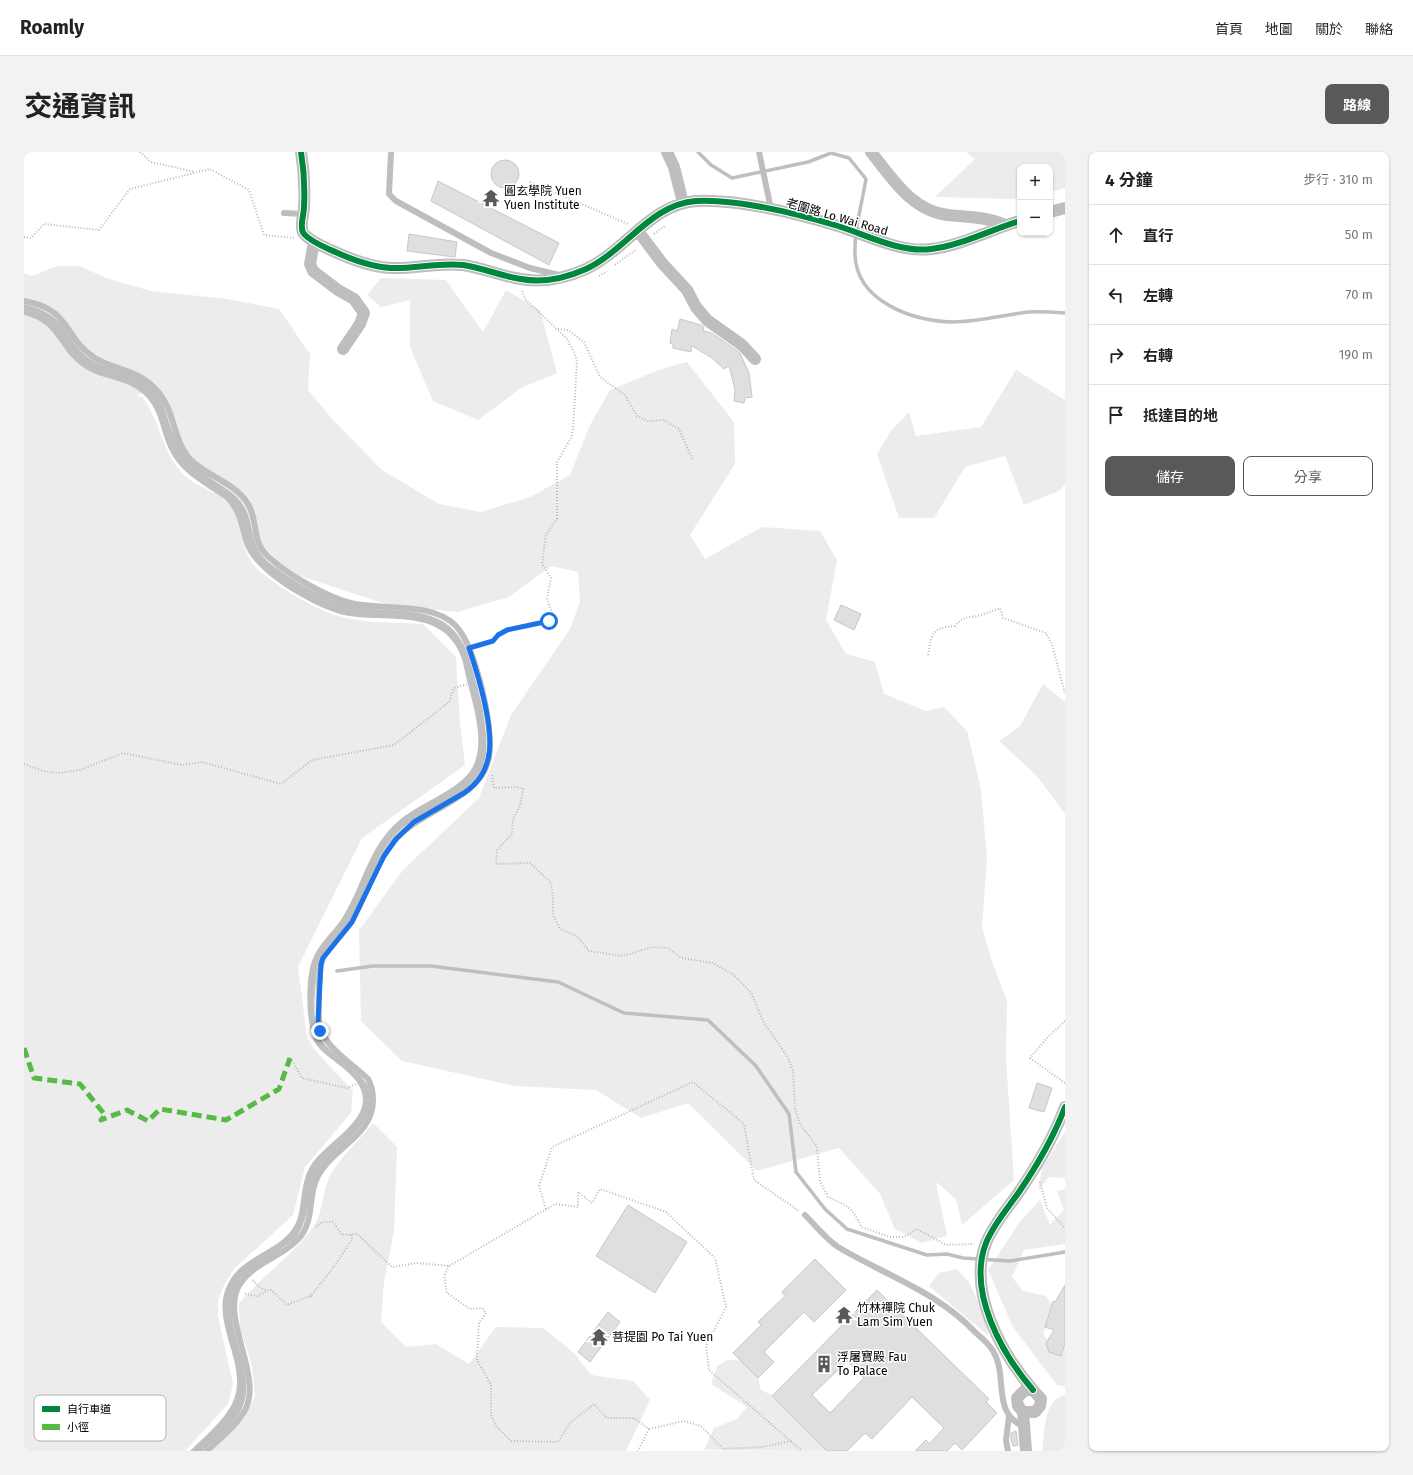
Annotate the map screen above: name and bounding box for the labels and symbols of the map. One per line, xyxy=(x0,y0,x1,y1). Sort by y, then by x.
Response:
place label: 圓玄學院 Yuen Yuen Institute xyxy=(504,184,582,212)
temple icon: 圓玄學院 Yuen Yuen Institute xyxy=(481,188,501,208)
street label: 老圍路 Lo Wai Road xyxy=(784,196,890,238)
route start xyxy=(540,612,558,630)
route end xyxy=(311,1022,329,1040)
place label: 竹林禪院 Chuk Lam Sim Yuen xyxy=(857,1301,936,1329)
temple icon: 竹林禪院 Chuk Lam Sim Yuen xyxy=(834,1305,854,1325)
temple icon: 菩提園 Po Tai Yuen xyxy=(589,1327,609,1347)
place label: 菩提園 Po Tai Yuen xyxy=(612,1330,713,1344)
place label: 浮屠寶殿 Fau To Palace xyxy=(837,1350,907,1378)
building icon: 浮屠寶殿 Fau To Palace xyxy=(814,1354,834,1374)
legend xyxy=(34,1395,166,1441)
text: 自行車道 xyxy=(67,1403,111,1416)
text: 小徑 xyxy=(67,1421,89,1434)

